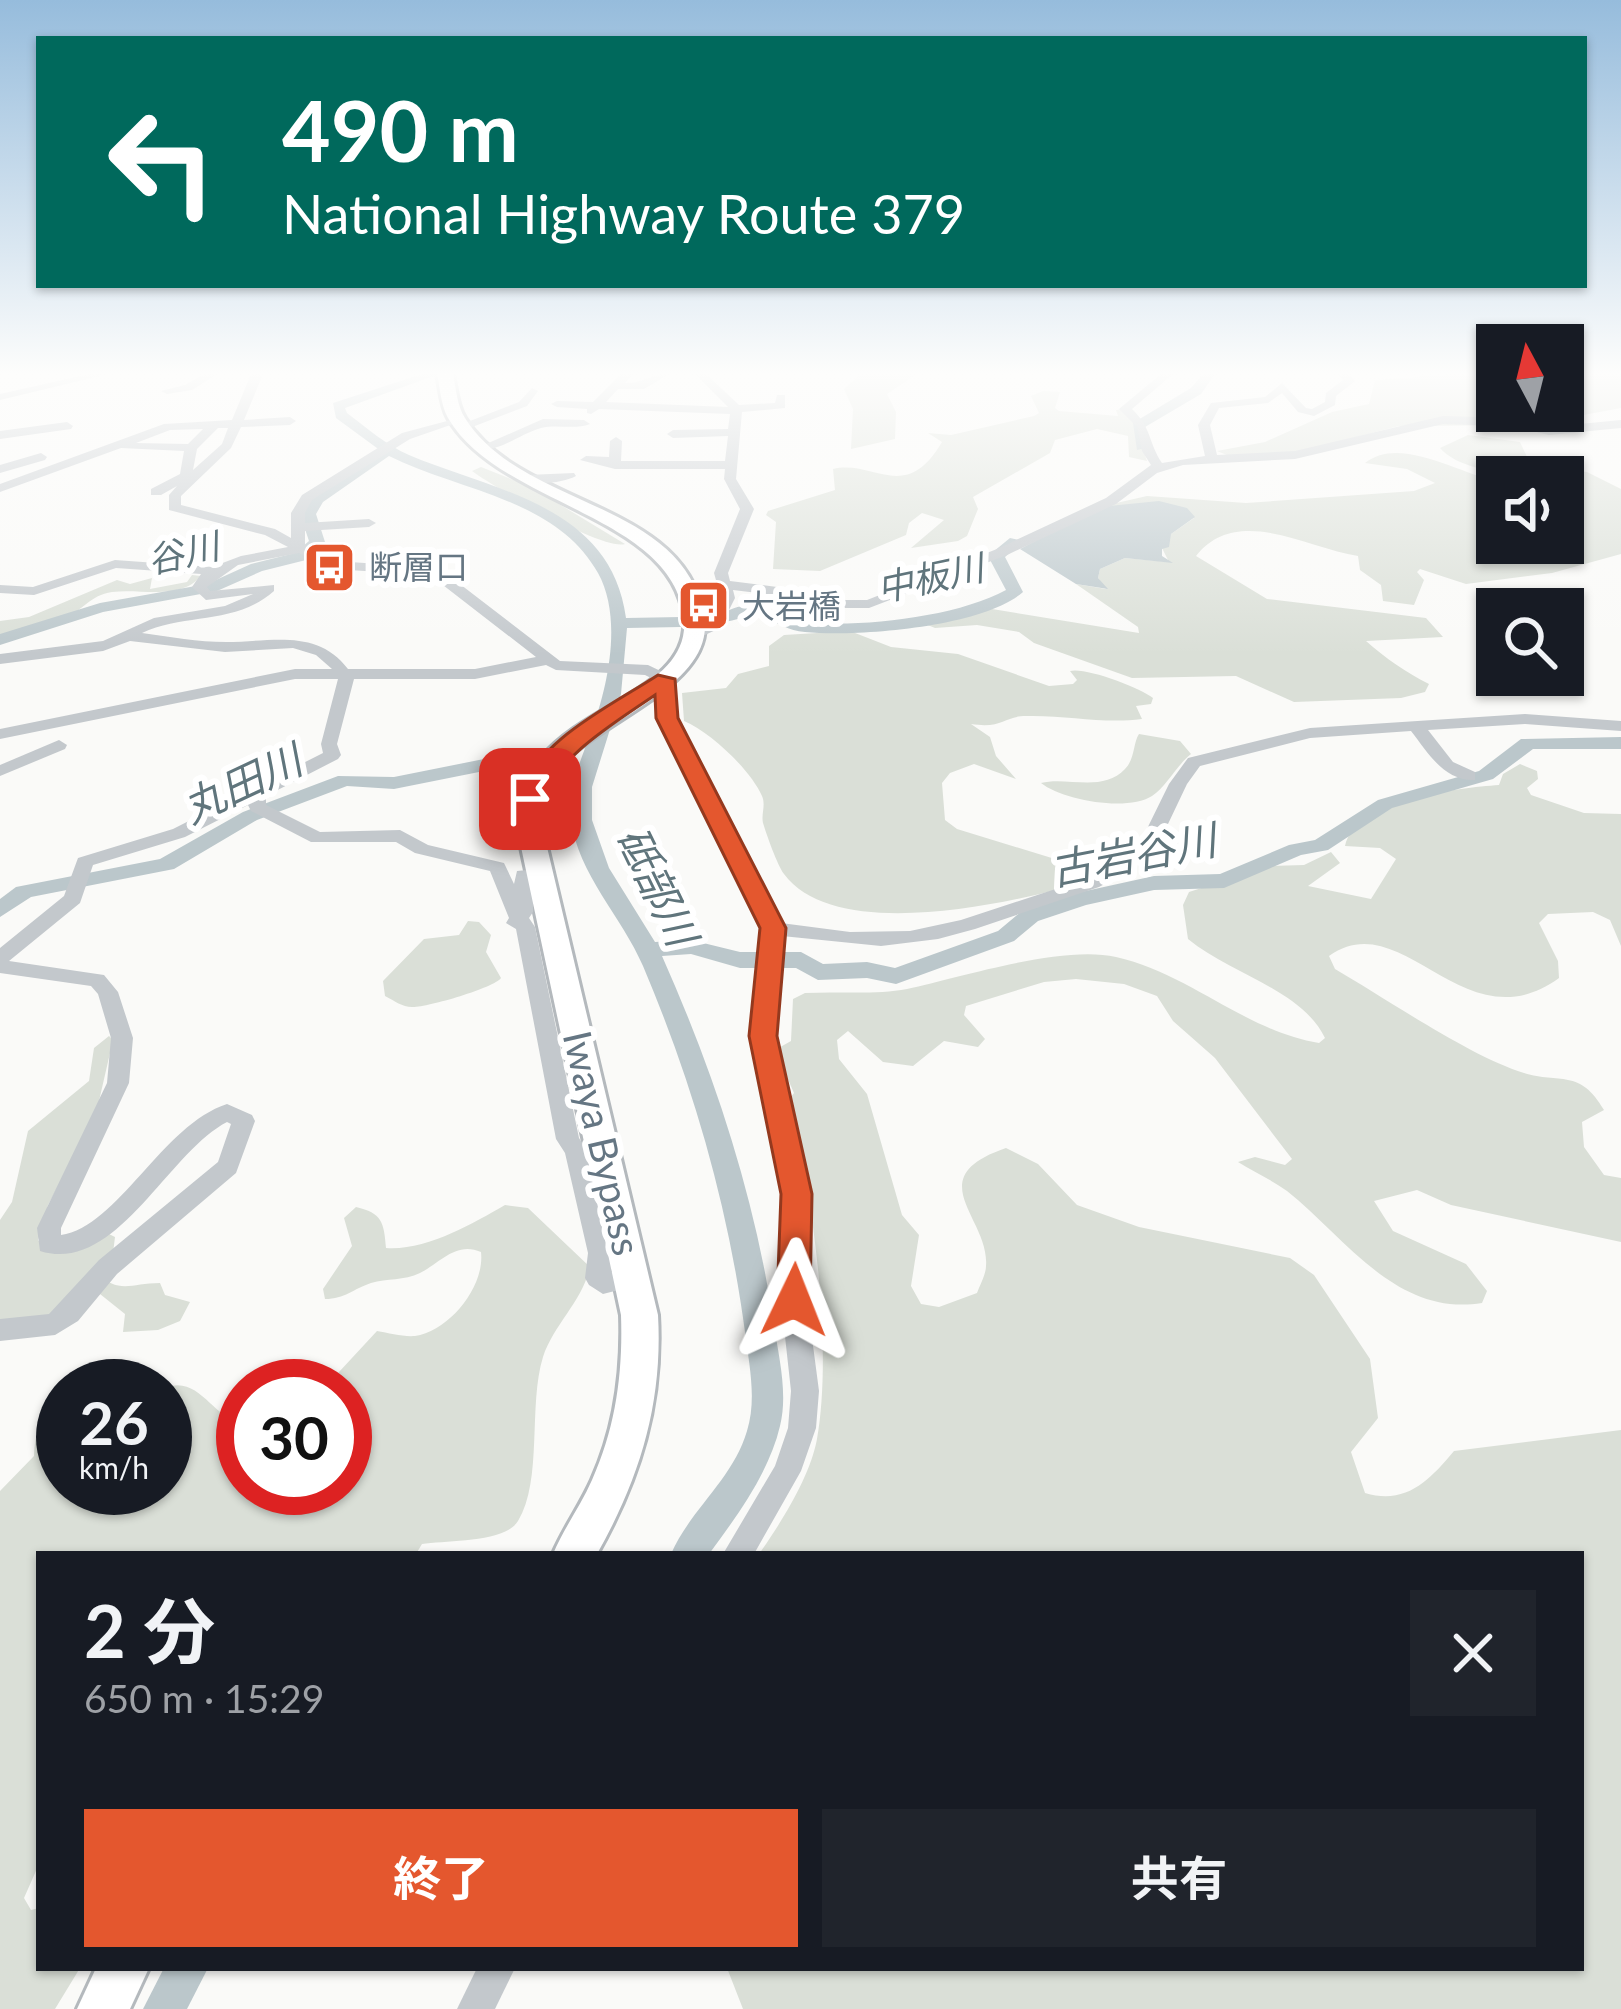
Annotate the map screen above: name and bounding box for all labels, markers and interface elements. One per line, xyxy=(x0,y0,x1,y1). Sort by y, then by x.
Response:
text: 490 m xyxy=(282,79,519,180)
icon: left xyxy=(84,84,240,240)
text: National Highway Route 379 xyxy=(282,181,965,246)
north arrow xyxy=(1476,324,1584,432)
map controls xyxy=(1476,324,1584,696)
button: sound xyxy=(1476,456,1584,564)
water label: 谷川 xyxy=(143,522,227,582)
bus stop icon: 断層口 xyxy=(302,539,358,595)
water label: 中板川 xyxy=(872,543,991,610)
place label: 断層口 xyxy=(369,546,468,586)
bus stop icon: 大岩橋 xyxy=(675,578,731,634)
place label: 大岩橋 xyxy=(742,585,841,625)
button: search xyxy=(1476,588,1584,696)
water label: 丸田川 xyxy=(174,732,313,832)
pin xyxy=(479,748,581,850)
icon: arrive xyxy=(497,766,563,832)
water label: 古岩谷川 xyxy=(1046,813,1224,895)
water label: 砥部川 xyxy=(608,818,710,957)
street label: Iwaya Bypass xyxy=(555,1026,651,1259)
position arrow xyxy=(731,1237,857,1363)
speed limit sign: 30 xyxy=(216,1359,372,1515)
text: 26 xyxy=(79,1386,149,1458)
text: km/h xyxy=(79,1449,149,1485)
text: 2 分 xyxy=(84,1587,215,1673)
button: close xyxy=(1410,1590,1536,1716)
text: 650 m · 15:29 xyxy=(84,1675,324,1721)
button: 終了 xyxy=(84,1809,798,1947)
button: 共有 xyxy=(822,1809,1536,1947)

